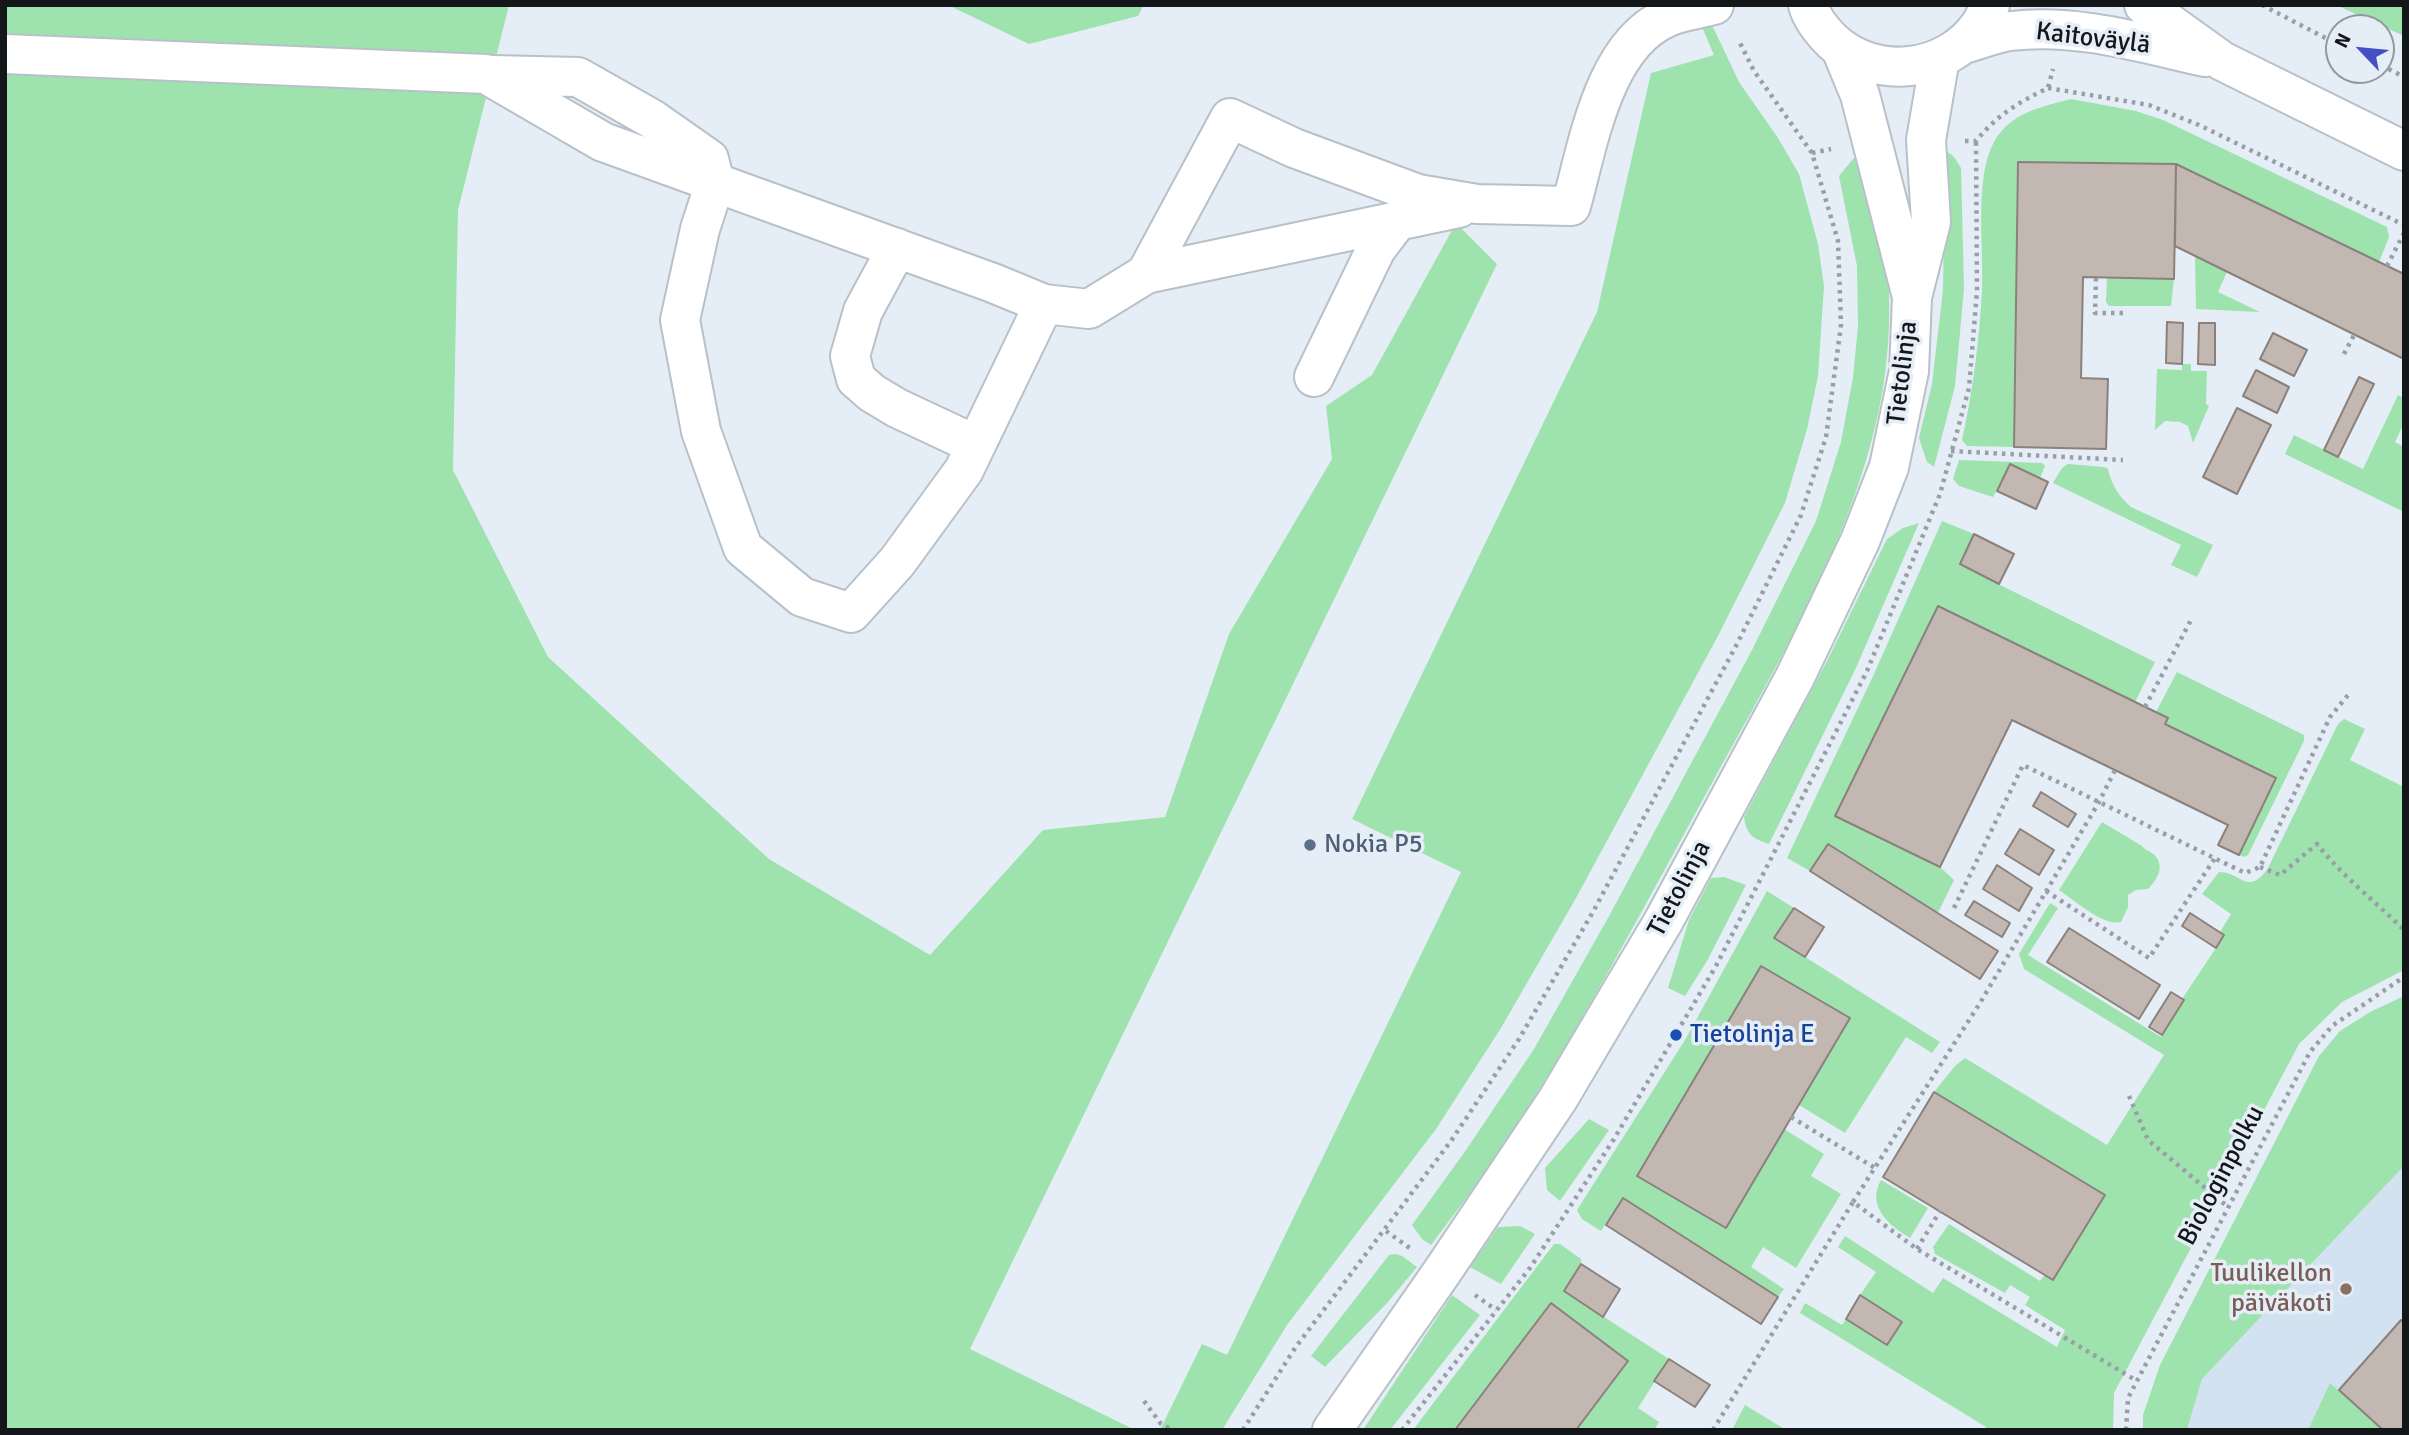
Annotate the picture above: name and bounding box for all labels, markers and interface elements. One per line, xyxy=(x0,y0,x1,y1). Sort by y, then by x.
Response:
north arrow xyxy=(2325,14,2395,84)
street label: Kaitoväylä xyxy=(2034,16,2152,62)
text: N xyxy=(2329,29,2357,52)
street label: Tietolinja xyxy=(1881,319,1925,427)
place label: Nokia P5 xyxy=(1324,829,1423,861)
street label: Tietolinja xyxy=(1642,836,1718,942)
marker: Nokia P5 xyxy=(1302,837,1318,853)
place label: Tietolinja E xyxy=(1690,1019,1815,1051)
marker: Tietolinja E xyxy=(1668,1027,1684,1043)
street label: Biologinpolku xyxy=(2172,1101,2272,1251)
place label: Tuulikellon päiväkoti xyxy=(2210,1258,2332,1320)
marker: Tuulikellon päiväkoti xyxy=(2338,1281,2354,1297)

